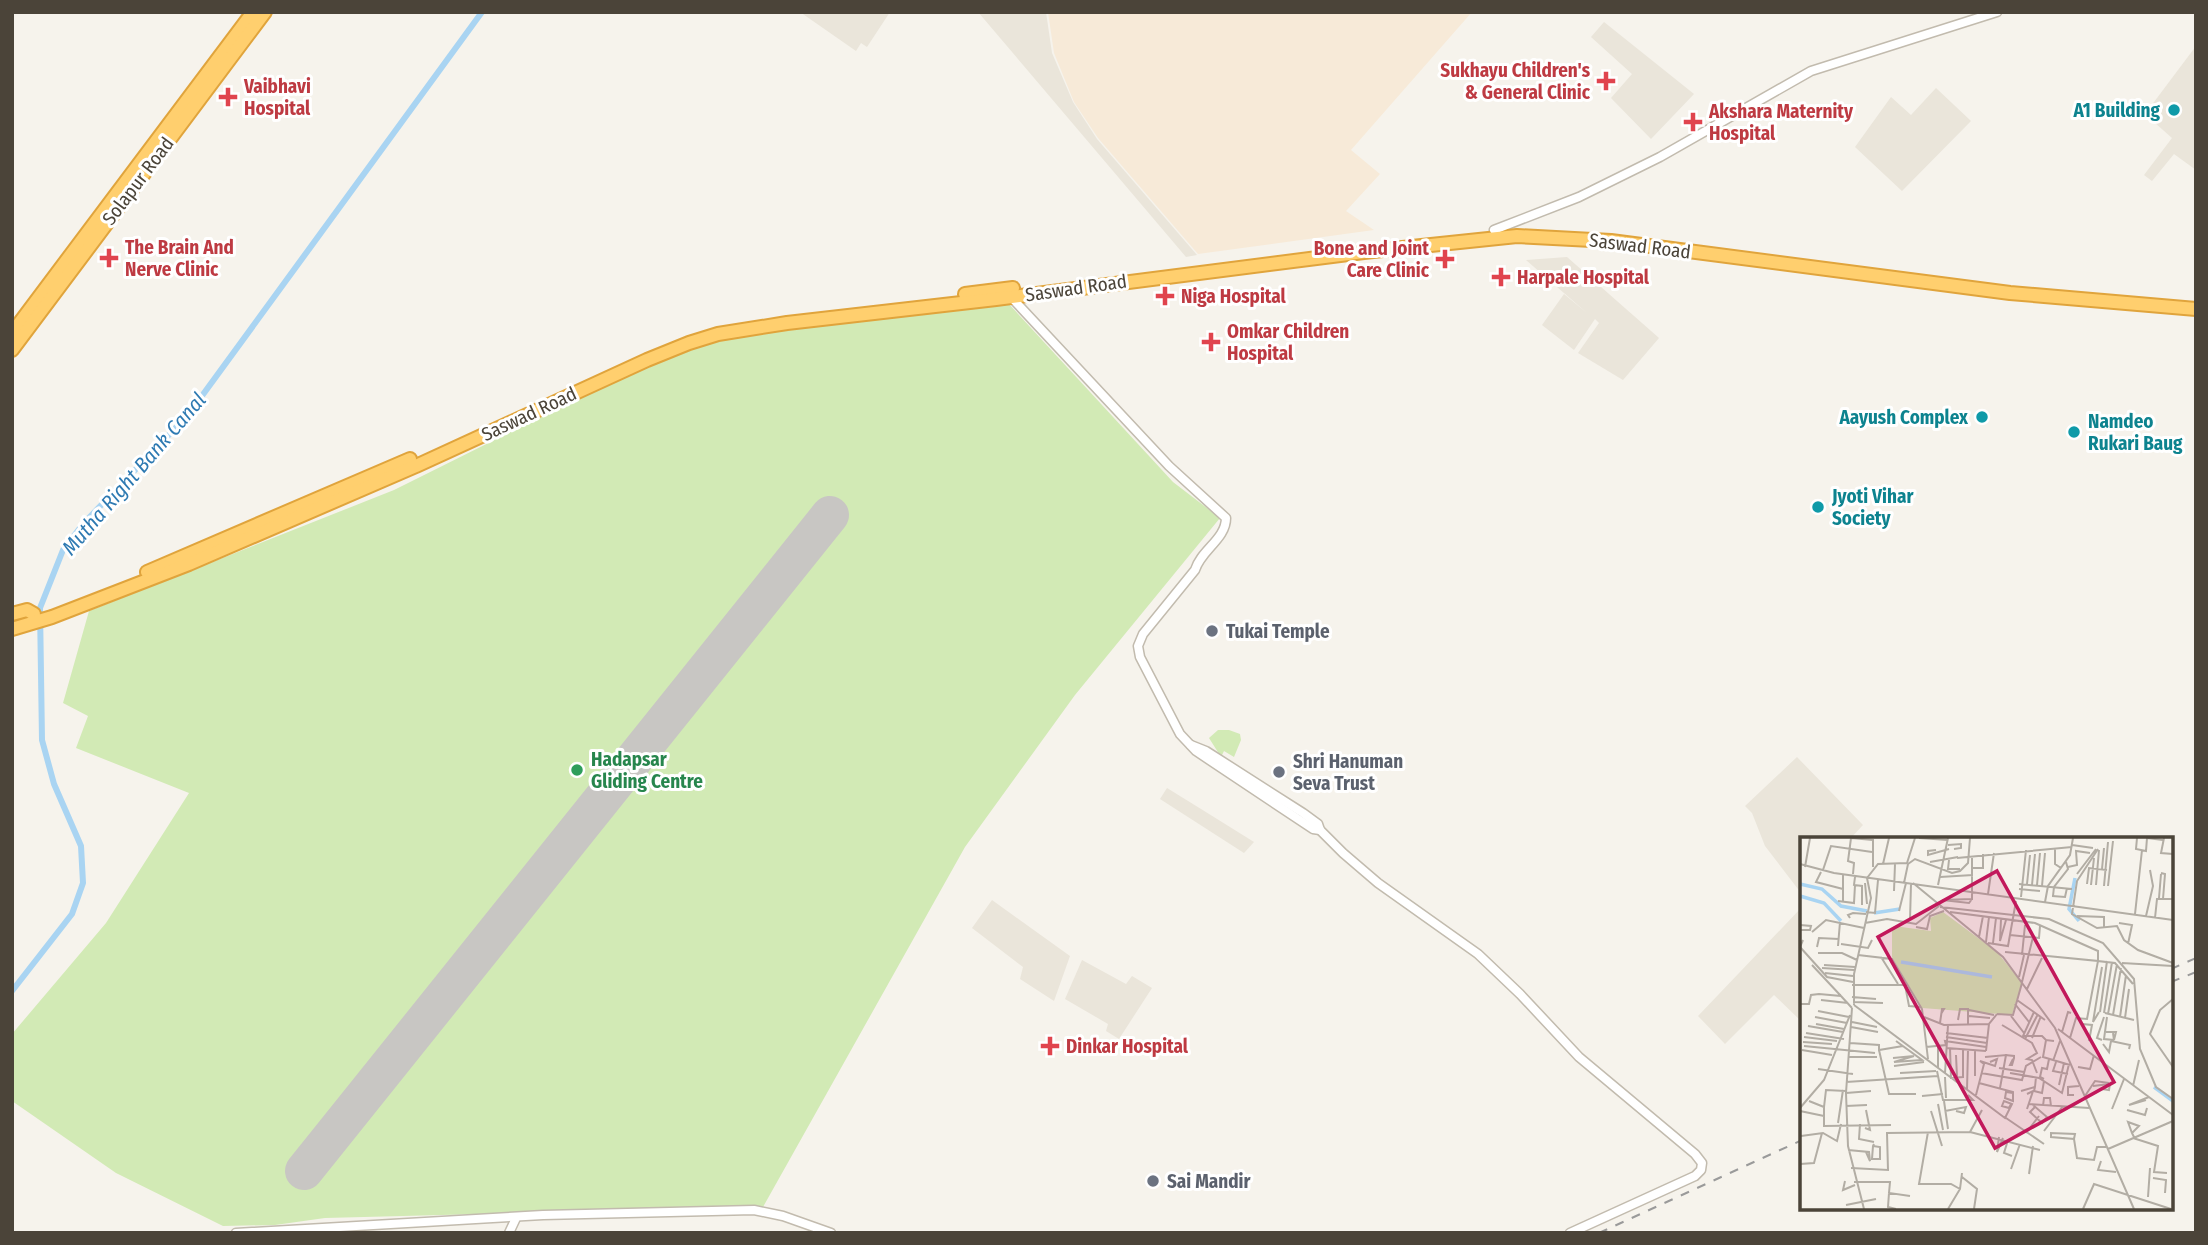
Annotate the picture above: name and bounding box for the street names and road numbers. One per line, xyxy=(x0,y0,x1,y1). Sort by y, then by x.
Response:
street label: Solapur Road xyxy=(97,132,179,230)
street label: Saswad Road xyxy=(1588,228,1692,264)
street label: Saswad Road xyxy=(1024,270,1128,306)
street label: Saswad Road xyxy=(478,382,580,446)

